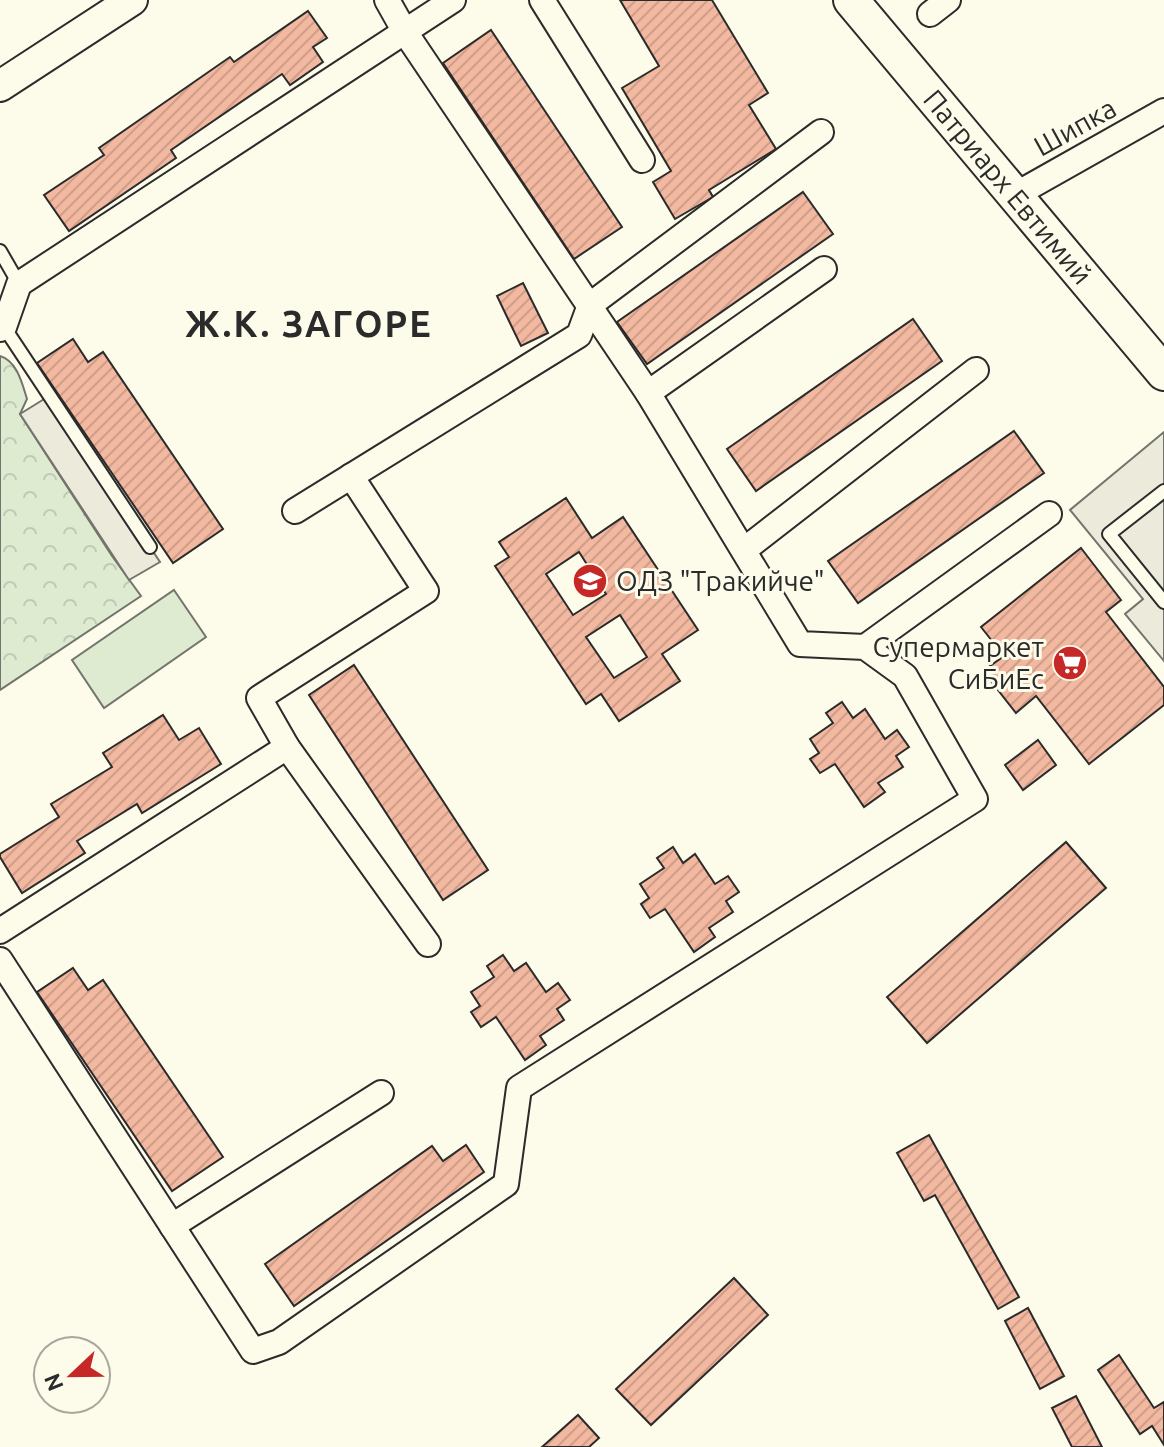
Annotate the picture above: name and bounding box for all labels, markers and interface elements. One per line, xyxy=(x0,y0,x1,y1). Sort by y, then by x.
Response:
street label: Патриарх Евтимий xyxy=(918,83,1099,290)
street label: Шипка xyxy=(1028,92,1121,162)
district label: Ж.К. ЗАГОРE xyxy=(185,303,433,344)
school or university icon: ОДЗ "Тракийче" xyxy=(571,562,609,600)
place label: ОДЗ "Тракийче" xyxy=(616,565,825,596)
place label: Супермаркет СиБиЕс xyxy=(872,631,1045,694)
supermarket icon: Супермаркет СиБиЕс xyxy=(1051,644,1089,682)
north arrow xyxy=(32,1335,112,1415)
text: N xyxy=(38,1370,68,1395)

